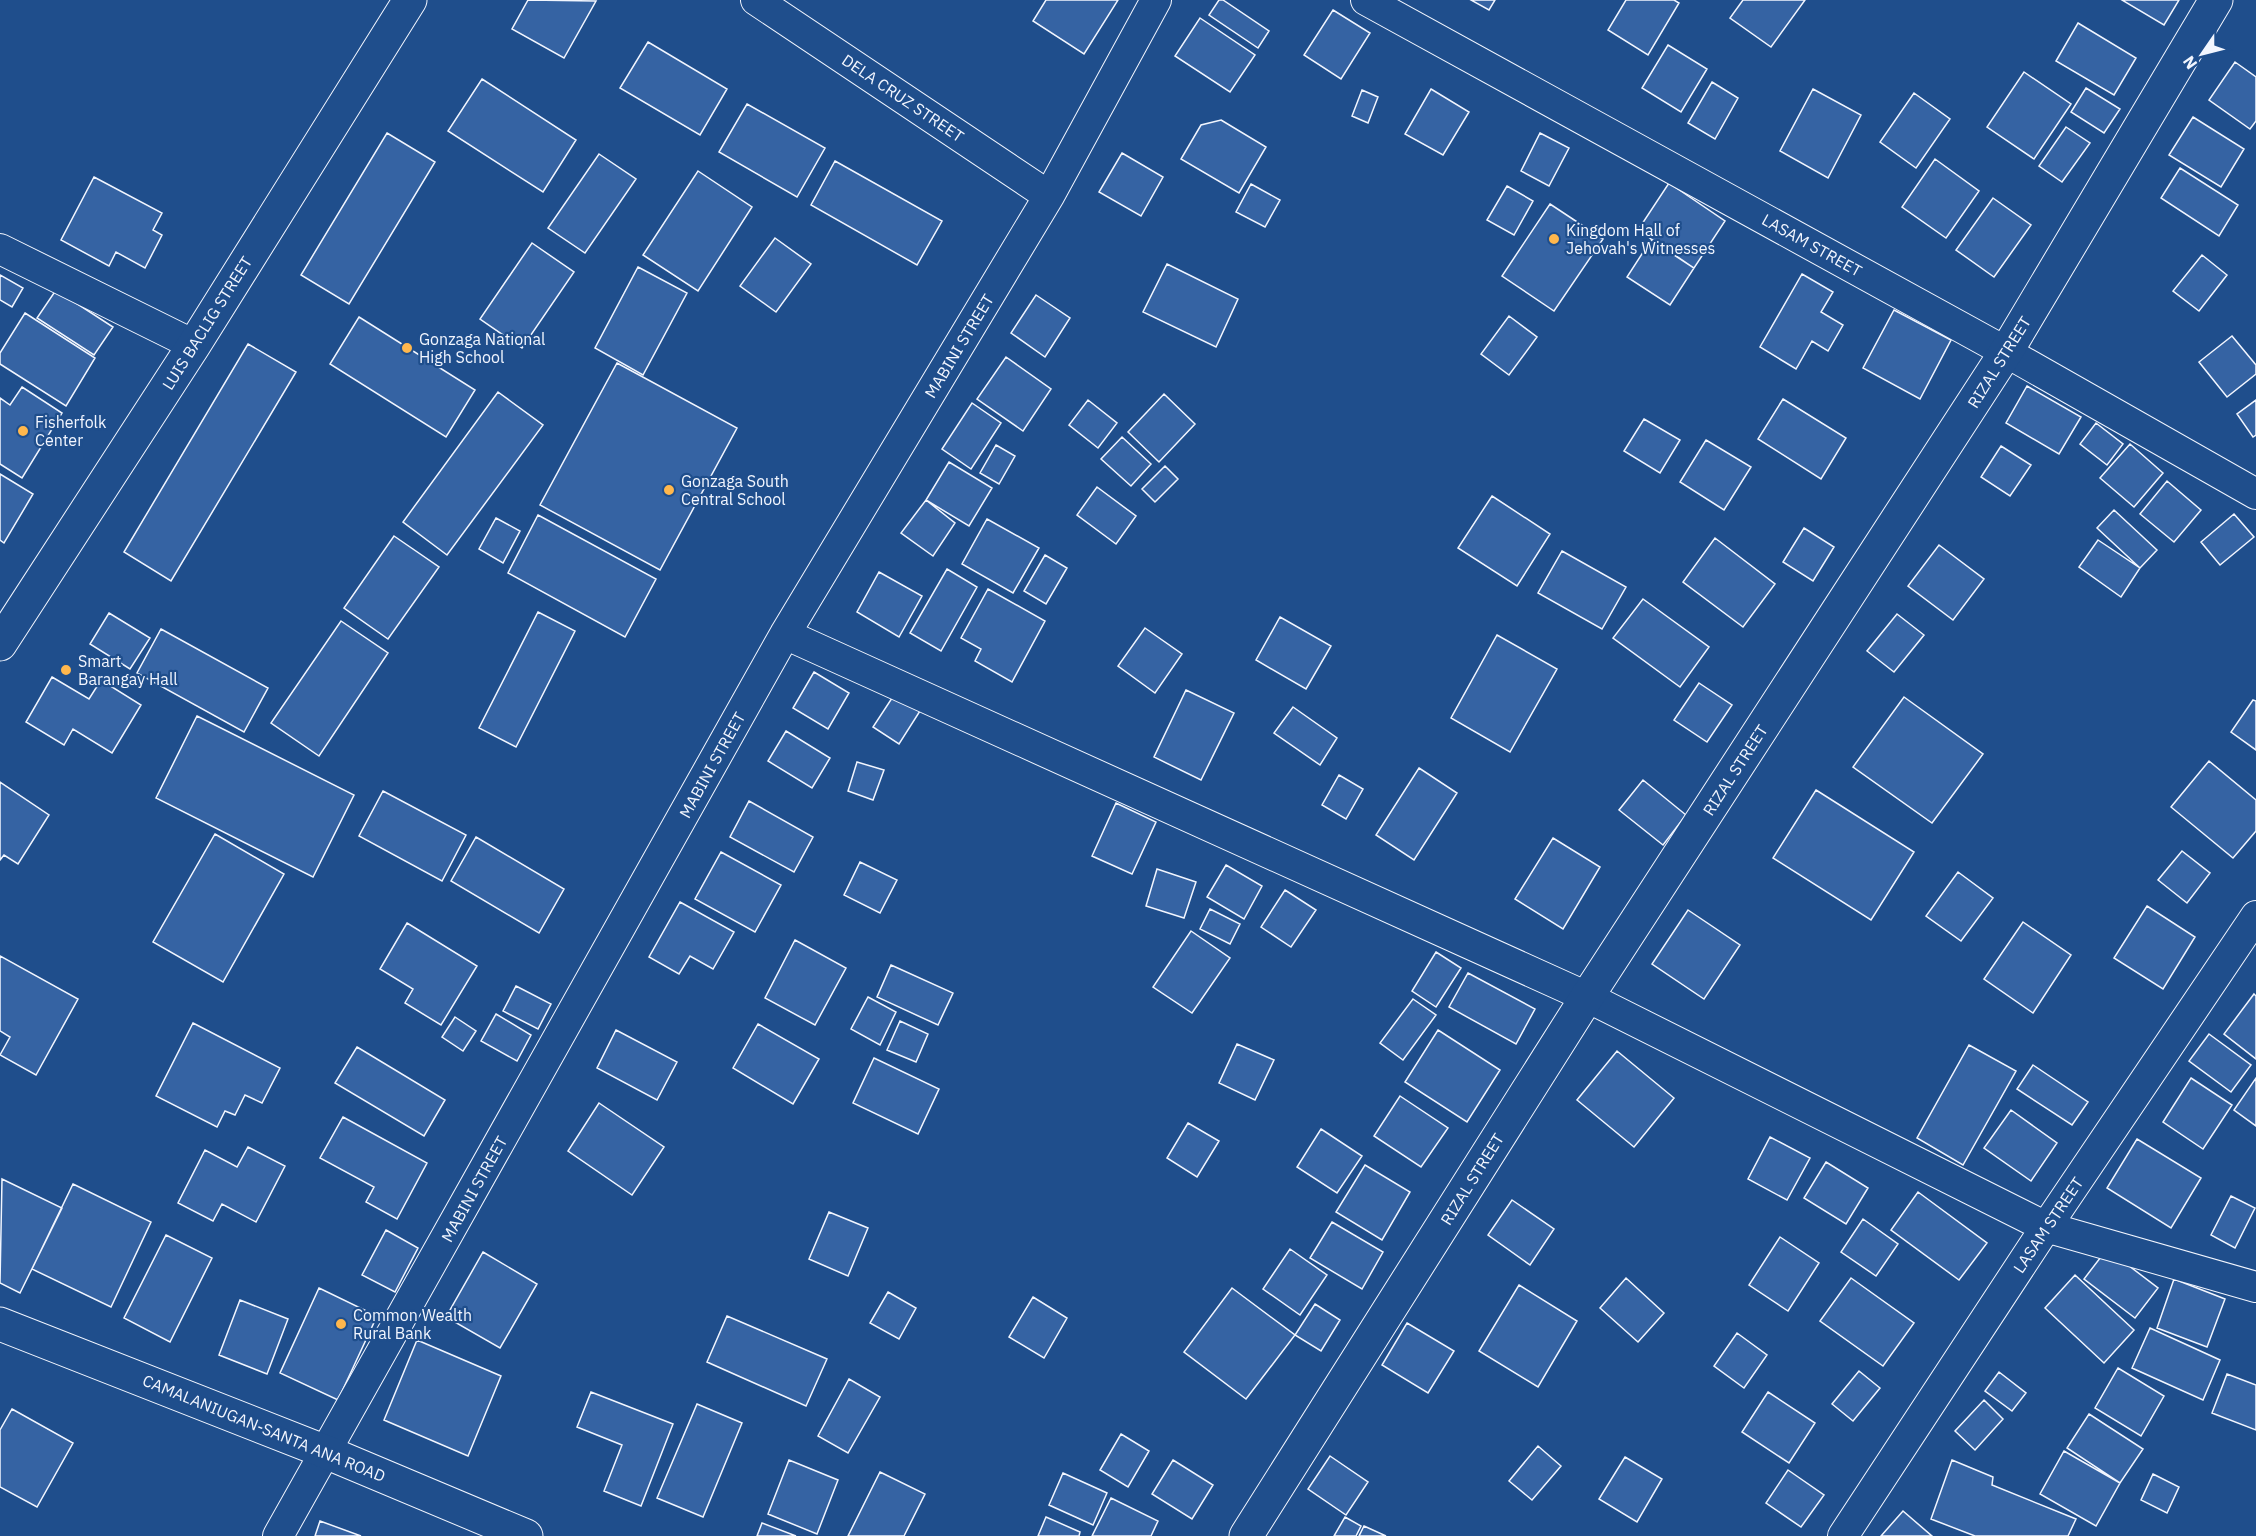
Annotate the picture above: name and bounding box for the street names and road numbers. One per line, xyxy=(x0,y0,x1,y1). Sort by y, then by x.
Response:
street label: DELA CRUZ STREET xyxy=(838,50,968,146)
street label: LASAM STREET xyxy=(1759,209,1865,281)
street label: LUIS BACLIG STREET xyxy=(158,253,256,393)
street label: MABINI STREET xyxy=(920,290,998,402)
street label: RIZAL STREET xyxy=(1963,312,2035,412)
street label: MABINI STREET xyxy=(675,709,749,821)
street label: RIZAL STREET xyxy=(1698,721,1772,819)
street label: RIZAL STREET xyxy=(1436,1129,1508,1229)
street label: MABINI STREET xyxy=(437,1133,511,1245)
street label: LASAM STREET xyxy=(2009,1173,2087,1277)
street label: CAMALANIUGAN-SANTA ANA ROAD xyxy=(140,1370,388,1486)

